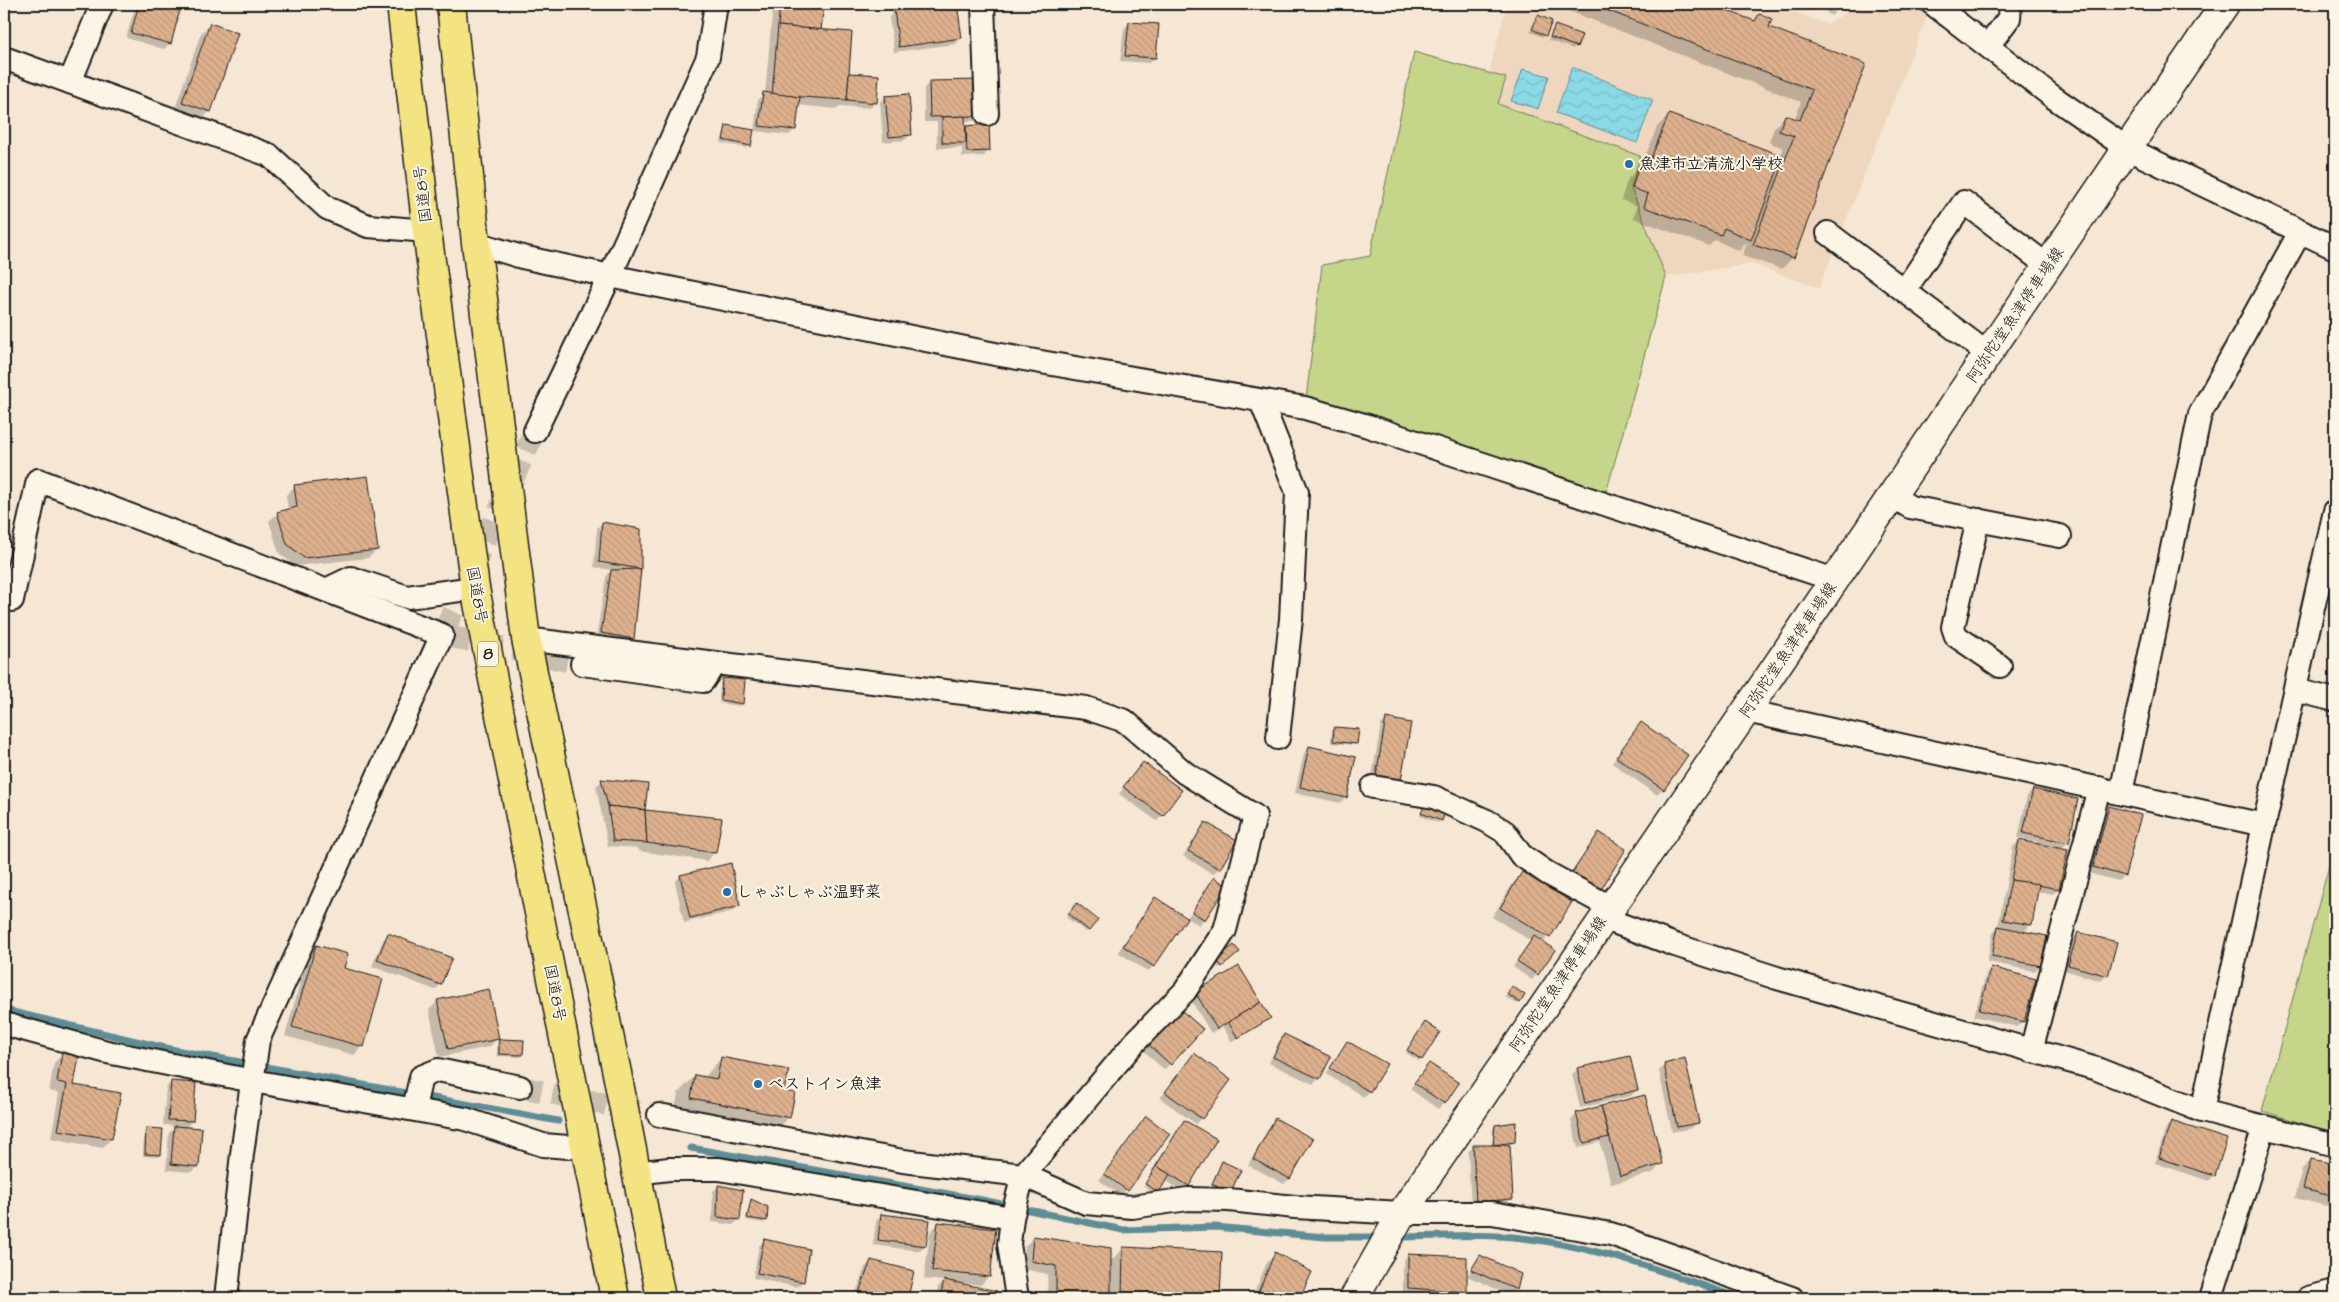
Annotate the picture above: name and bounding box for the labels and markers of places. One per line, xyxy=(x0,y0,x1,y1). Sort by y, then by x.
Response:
place label: 魚津市立清流小学校 xyxy=(1639,153,1783,175)
marker: 魚津市立清流小学校 xyxy=(1623,158,1635,170)
place label: しゃぶしゃぶ温野菜 xyxy=(737,881,881,903)
marker: しゃぶしゃぶ温野菜 xyxy=(721,886,733,898)
place label: ベストイン魚津 xyxy=(768,1073,881,1095)
marker: ベストイン魚津 xyxy=(752,1078,764,1090)

